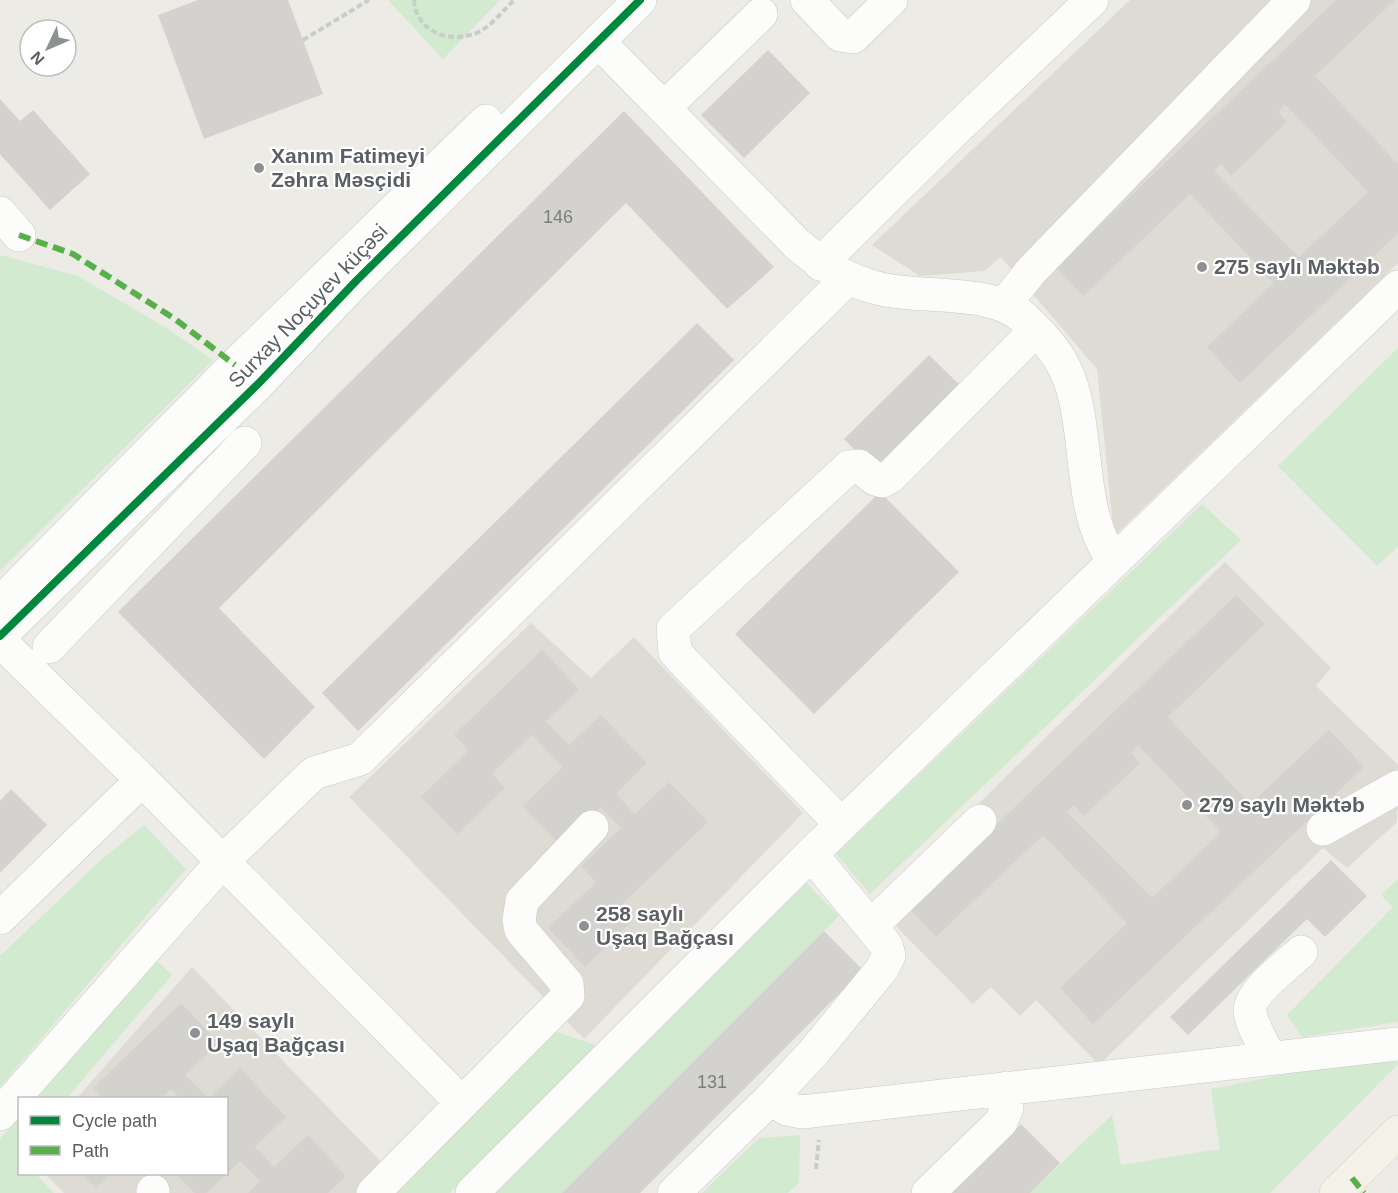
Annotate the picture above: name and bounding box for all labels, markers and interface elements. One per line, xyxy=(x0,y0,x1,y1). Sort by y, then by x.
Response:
north arrow xyxy=(18,18,78,78)
text: N xyxy=(27,48,48,68)
place label: Xanım Fatimeyi Zəhra Məsçidi xyxy=(271,144,425,191)
marker: Xanım Fatimeyi Zəhra Məsçidi xyxy=(252,161,266,175)
house number: 146 xyxy=(543,207,573,227)
street label: Surxay Noçuyev küçəsi xyxy=(224,219,392,392)
place label: 275 saylı Məktəb xyxy=(1214,255,1380,278)
marker: 275 saylı Məktəb xyxy=(1195,260,1209,274)
place label: 279 saylı Məktəb xyxy=(1199,793,1365,816)
marker: 279 saylı Məktəb xyxy=(1180,798,1194,812)
place label: 258 saylı Uşaq Bağçası xyxy=(596,902,734,949)
marker: 258 saylı Uşaq Bağçası xyxy=(577,919,591,933)
place label: 149 saylı Uşaq Bağçası xyxy=(207,1009,345,1056)
marker: 149 saylı Uşaq Bağçası xyxy=(188,1026,202,1040)
house number: 131 xyxy=(697,1072,727,1092)
legend xyxy=(18,1097,228,1175)
text: Cycle path xyxy=(72,1111,157,1131)
text: Path xyxy=(72,1141,109,1161)

